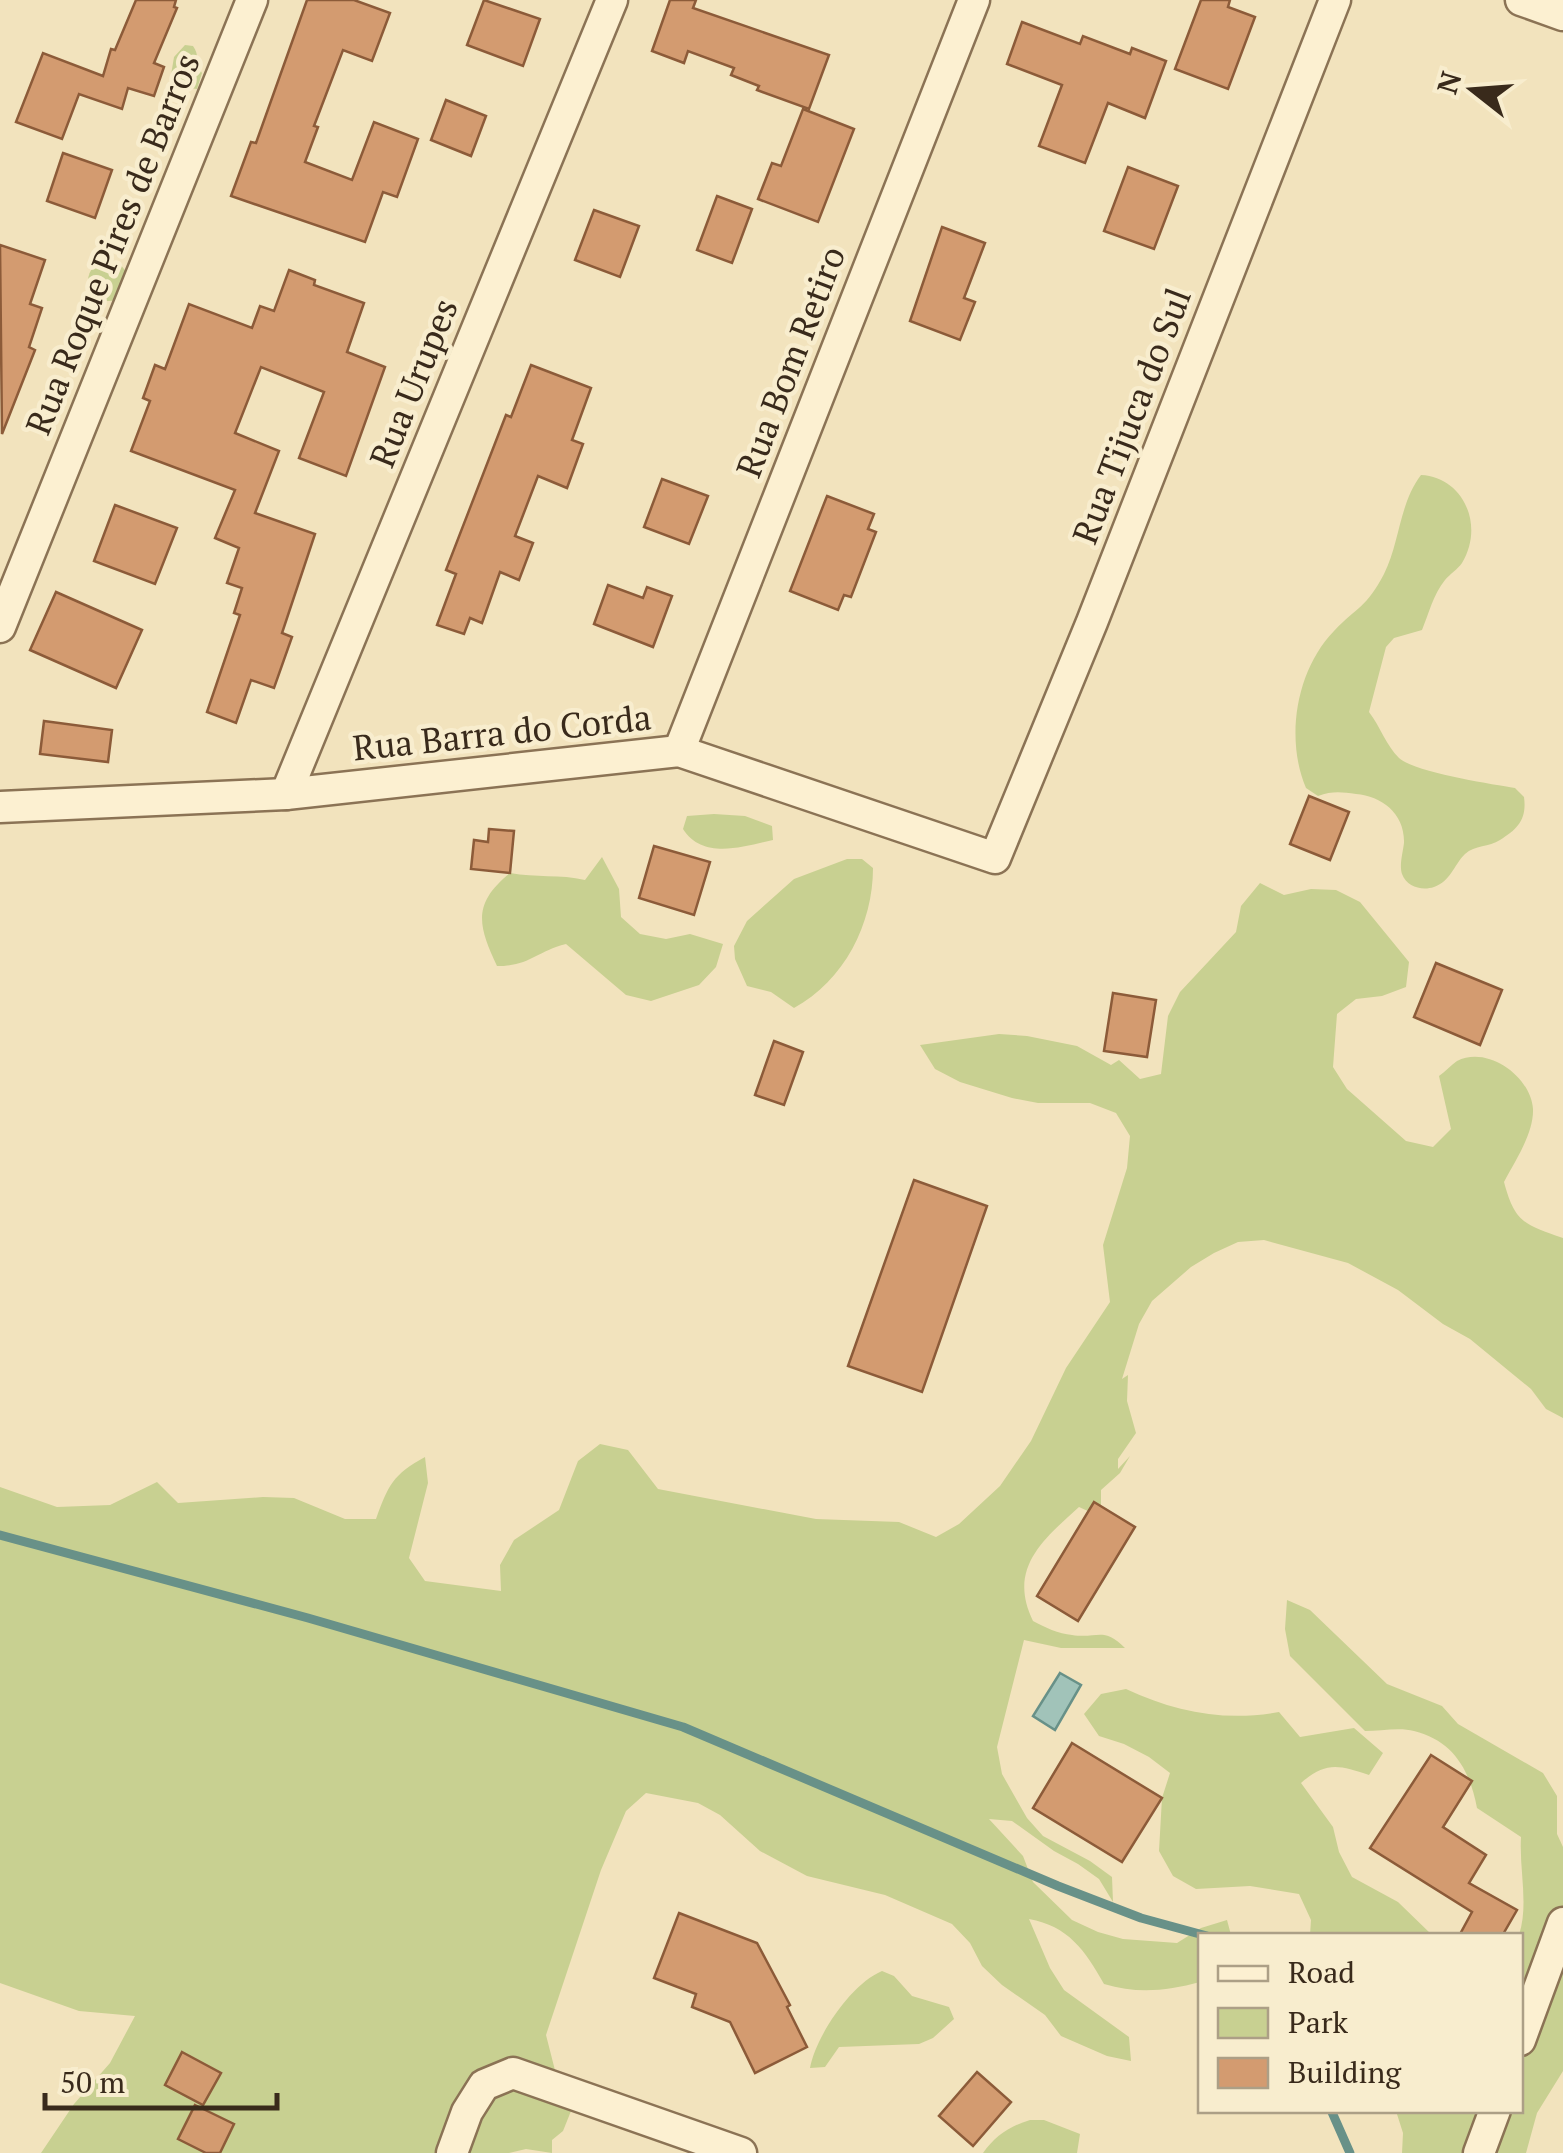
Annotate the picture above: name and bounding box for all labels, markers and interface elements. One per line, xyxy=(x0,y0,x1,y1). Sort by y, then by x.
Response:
north arrow xyxy=(1423,40,1523,140)
street label: Rua Roque Pires de Barros xyxy=(14,46,210,441)
text: N xyxy=(1428,67,1469,98)
street label: Rua Bom Retiro xyxy=(725,240,855,484)
street label: Rua Tijuca do Sul xyxy=(1061,281,1201,550)
street label: Rua Urupes xyxy=(358,291,468,474)
street label: Rua Barra do Corda xyxy=(350,693,653,771)
legend xyxy=(1198,1933,1523,2113)
text: Road xyxy=(1288,1952,1355,1992)
text: Park xyxy=(1288,2002,1349,2042)
scale bar xyxy=(45,2048,278,2110)
text: Building xyxy=(1288,2052,1402,2092)
text: 50 m xyxy=(60,2062,125,2102)

